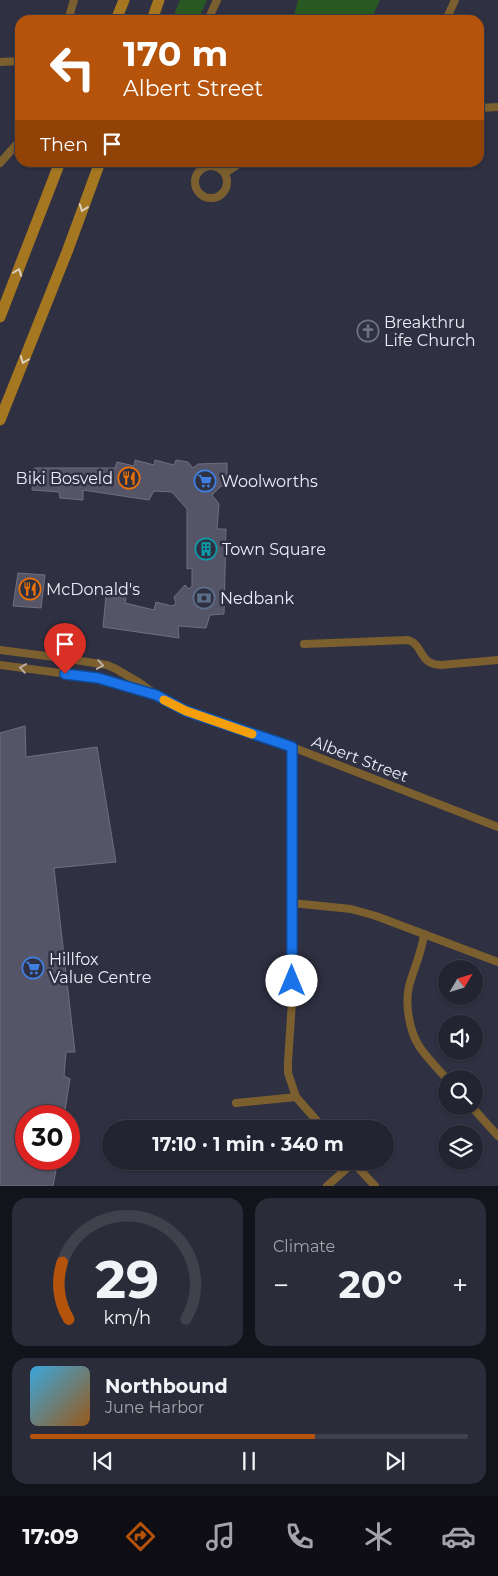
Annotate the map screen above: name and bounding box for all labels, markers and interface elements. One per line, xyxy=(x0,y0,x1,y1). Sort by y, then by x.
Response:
text: 170 m xyxy=(123,32,228,75)
icon: left xyxy=(40,35,105,100)
text: Albert Street xyxy=(123,75,263,102)
icon: arrive xyxy=(98,130,126,158)
text: Then xyxy=(40,133,88,156)
one-way arrow xyxy=(79,204,89,212)
one-way arrow xyxy=(12,268,22,276)
place label: Breakthru Life Church xyxy=(384,313,476,350)
church icon: Breakthru Life Church xyxy=(356,319,380,343)
one-way arrow xyxy=(20,355,30,363)
restaurant icon: Biki Bosveld xyxy=(117,466,141,490)
place label: Biki Bosveld xyxy=(16,469,113,488)
supermarket icon: Woolworths xyxy=(193,469,217,493)
place label: Woolworths xyxy=(221,472,318,491)
building icon: Town Square xyxy=(194,537,218,561)
place label: Town Square xyxy=(222,540,326,559)
restaurant icon: McDonald's xyxy=(18,577,42,601)
place label: McDonald's xyxy=(46,580,140,599)
bank icon: Nedbank xyxy=(192,586,216,610)
place label: Nedbank xyxy=(220,589,295,608)
pin xyxy=(44,623,86,674)
icon: arrive xyxy=(51,630,79,658)
one-way arrow xyxy=(96,659,105,669)
one-way arrow xyxy=(18,664,27,674)
street label: Albert Street xyxy=(309,732,411,786)
place label: Hillfox Value Centre xyxy=(49,950,151,987)
position arrow xyxy=(265,954,317,1006)
supermarket icon: Hillfox Value Centre xyxy=(21,956,45,980)
north arrow xyxy=(438,960,482,1005)
map controls xyxy=(438,960,483,1170)
button: sound xyxy=(438,1015,483,1060)
button: search xyxy=(438,1070,483,1115)
speed limit sign: 30 xyxy=(15,1105,80,1170)
button: layers xyxy=(438,1125,483,1170)
text: 17:10 · 1 min · 340 m xyxy=(152,1133,344,1156)
text: Climate xyxy=(273,1237,335,1256)
text: 29 xyxy=(96,1248,159,1311)
text: 20° xyxy=(338,1261,403,1308)
text: − xyxy=(273,1268,289,1302)
text: + xyxy=(452,1268,468,1302)
text: km/h xyxy=(104,1307,151,1328)
text: Northbound xyxy=(105,1375,228,1398)
text: June Harbor xyxy=(105,1398,204,1417)
icon: previous xyxy=(89,1447,117,1475)
icon: pause xyxy=(235,1447,263,1475)
icon: next xyxy=(381,1447,409,1475)
icon: directions xyxy=(123,1519,158,1554)
icon: music xyxy=(203,1519,238,1554)
icon: phone xyxy=(282,1519,317,1554)
icon: climate xyxy=(361,1519,396,1554)
icon: car xyxy=(441,1519,476,1554)
text: 17:09 xyxy=(22,1523,79,1550)

